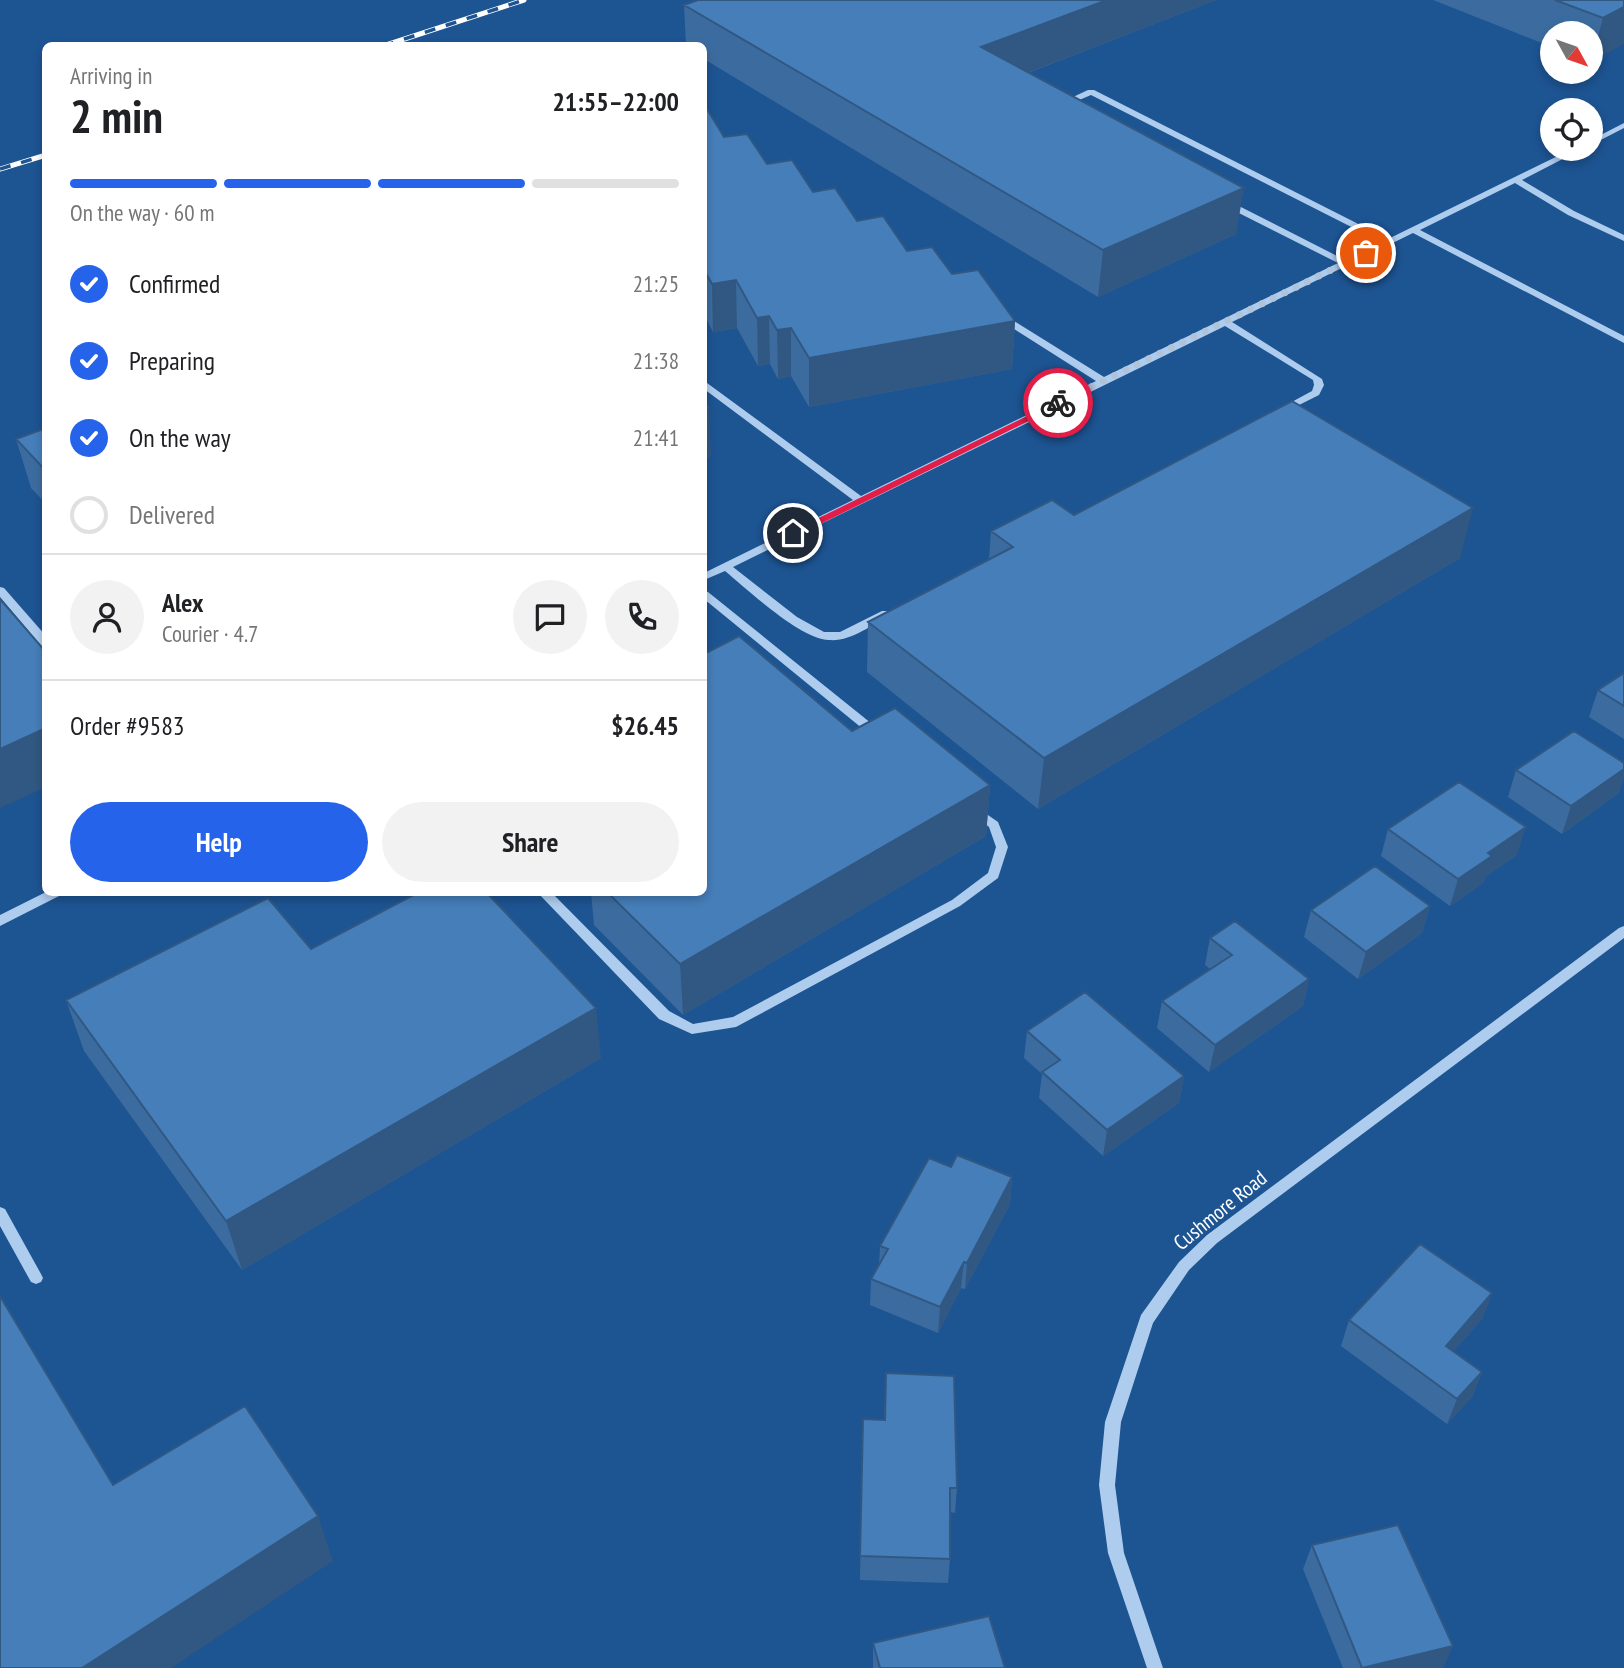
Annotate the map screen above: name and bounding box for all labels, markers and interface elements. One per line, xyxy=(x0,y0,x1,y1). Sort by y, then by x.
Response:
north arrow xyxy=(1540,21,1603,84)
map controls xyxy=(1540,21,1603,161)
text: Arriving in xyxy=(70,61,152,90)
text: 21:55–22:00 xyxy=(552,85,679,118)
text: 2 min xyxy=(70,86,163,146)
button: locate xyxy=(1540,98,1603,161)
text: On the way · 60 m xyxy=(70,198,214,227)
pin xyxy=(1336,223,1396,283)
icon: bag xyxy=(1347,234,1385,272)
icon: check xyxy=(70,265,108,303)
text: Confirmed xyxy=(129,267,220,300)
text: 21:25 xyxy=(633,269,679,298)
icon: check xyxy=(70,342,108,380)
text: Preparing xyxy=(129,344,215,377)
text: 21:38 xyxy=(633,346,679,375)
courier xyxy=(1023,368,1093,438)
icon: bike xyxy=(1039,384,1077,422)
icon: check xyxy=(70,419,108,457)
text: On the way xyxy=(129,421,231,454)
text: 21:41 xyxy=(633,423,679,452)
text: Delivered xyxy=(129,498,215,531)
pin xyxy=(763,503,823,563)
icon: home xyxy=(774,514,812,552)
button: person xyxy=(70,580,144,654)
button: chat xyxy=(513,580,587,654)
button: phone xyxy=(605,580,679,654)
text: Alex xyxy=(162,586,203,619)
text: Courier · 4.7 xyxy=(162,619,258,648)
text: Order #9583 xyxy=(70,709,185,742)
text: $26.45 xyxy=(611,709,679,742)
button: Help xyxy=(70,802,368,882)
button: Share xyxy=(382,802,679,882)
street label: Cushmore Road xyxy=(1168,1164,1272,1256)

